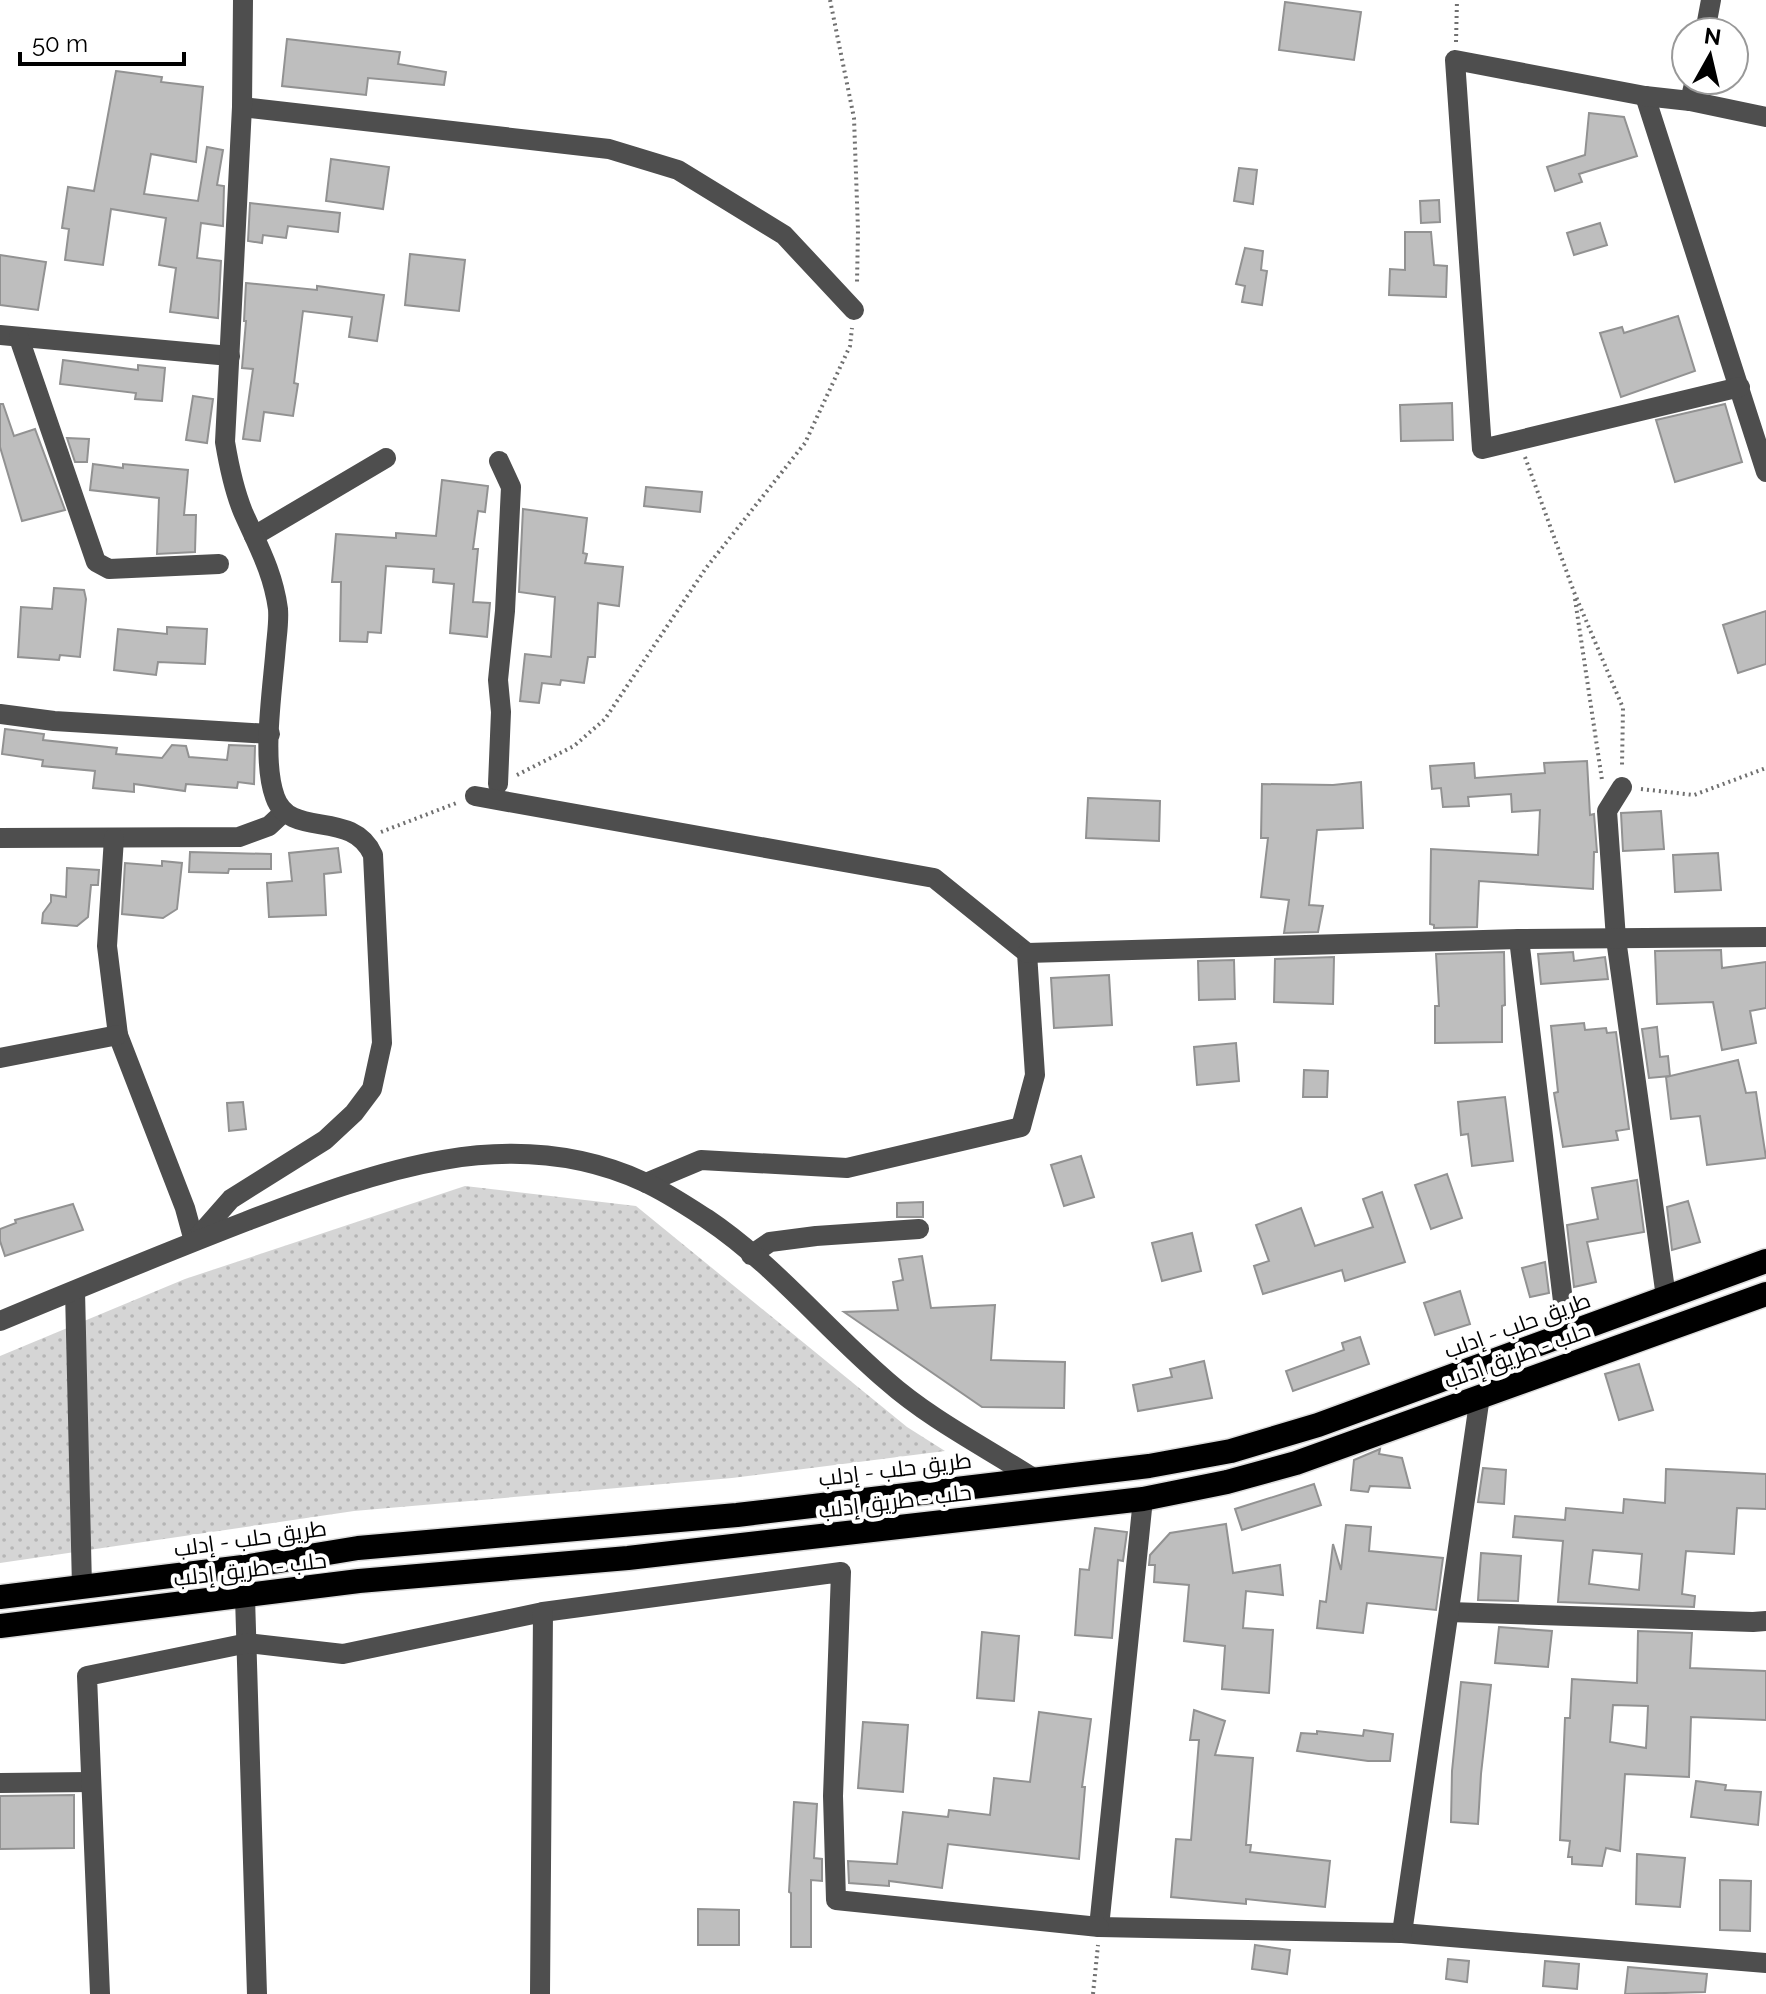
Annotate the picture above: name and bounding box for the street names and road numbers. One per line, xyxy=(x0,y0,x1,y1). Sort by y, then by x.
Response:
street label: طريق حلب - إدلب xyxy=(1440,1286,1594,1365)
street label: حلب - طريق إدلب xyxy=(1440,1316,1594,1395)
street label: طريق حلب - إدلب xyxy=(817,1447,973,1493)
street label: حلب - طريق إدلب xyxy=(817,1479,973,1525)
street label: طريق حلب - إدلب xyxy=(172,1514,328,1564)
street label: حلب - طريق إدلب xyxy=(172,1547,328,1593)

